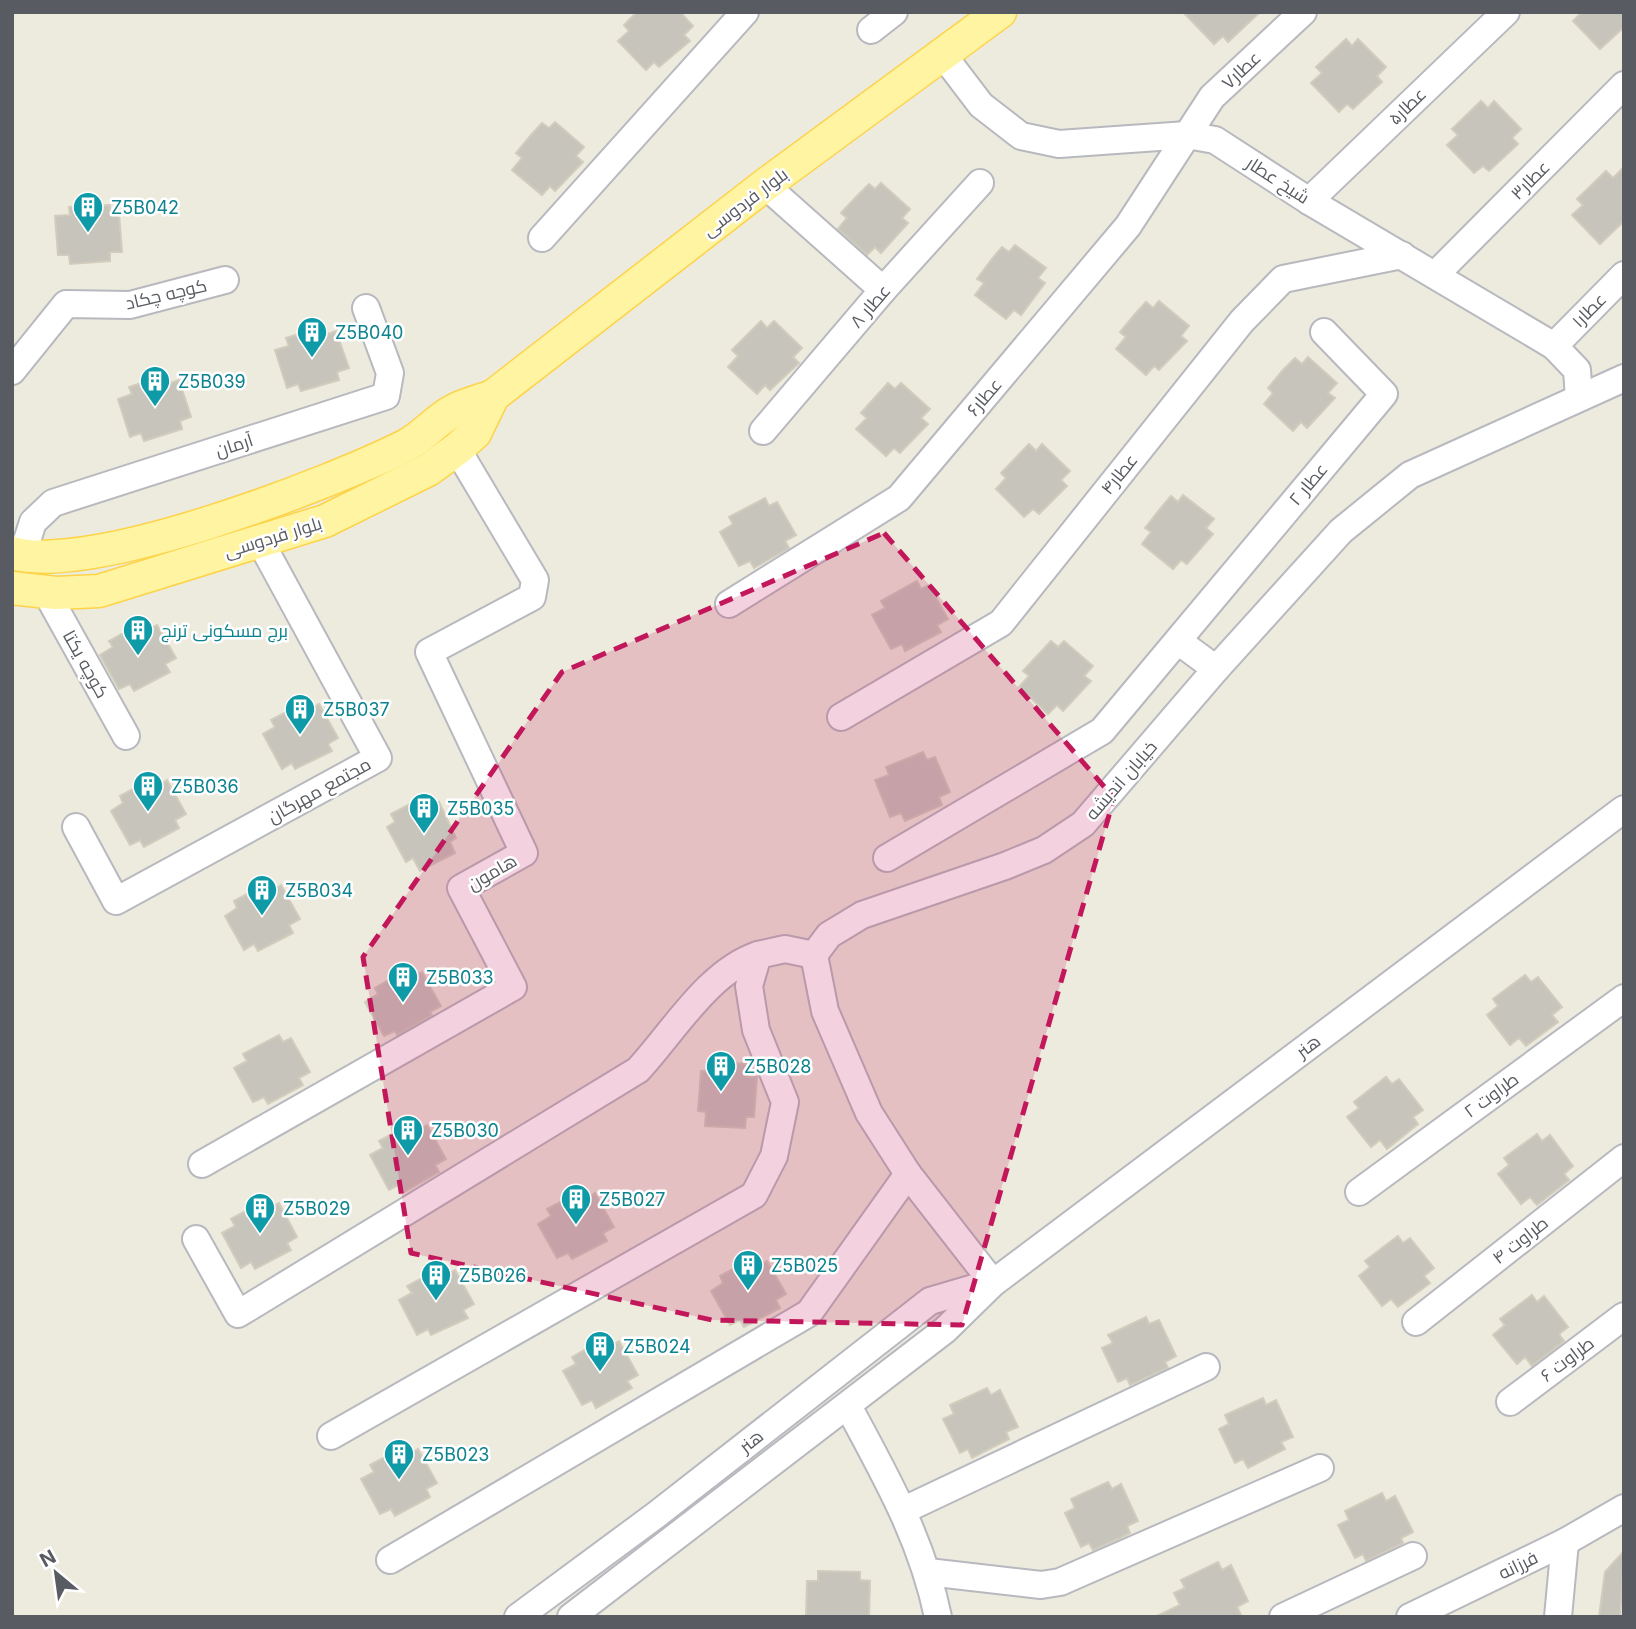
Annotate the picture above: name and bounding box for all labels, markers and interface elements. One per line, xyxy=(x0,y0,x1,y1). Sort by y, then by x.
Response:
street label: عطار۷ xyxy=(1217,47,1265,94)
street label: عطار۵ xyxy=(1384,83,1431,130)
street label: شیخ عطار xyxy=(1241,151,1313,210)
street label: عطار۳ xyxy=(1506,156,1555,205)
street label: بلوار فردوسی xyxy=(698,163,792,242)
building icon: Z5B042 xyxy=(71,190,105,234)
place label: Z5B042 xyxy=(111,197,179,218)
street label: کوچه چکاد xyxy=(123,274,209,316)
street label: عطار ۸ xyxy=(846,280,895,333)
street label: عطار۱ xyxy=(1568,289,1611,332)
building icon: Z5B040 xyxy=(295,315,329,359)
place label: Z5B040 xyxy=(335,322,403,343)
building icon: Z5B039 xyxy=(138,364,172,408)
place label: Z5B039 xyxy=(178,371,246,392)
street label: عطار۶ xyxy=(962,374,1007,421)
street label: آرمان xyxy=(212,429,256,462)
street label: عطار۴ xyxy=(1096,449,1142,499)
street label: عطار ۲ xyxy=(1284,459,1332,510)
street label: بلوار فردوسی xyxy=(222,512,325,563)
building icon: برج مسکونی ترنج xyxy=(121,613,155,657)
place label: برج مسکونی ترنج xyxy=(161,620,288,643)
street label: کوچه یکتا xyxy=(57,626,113,703)
building icon: Z5B037 xyxy=(283,692,317,736)
place label: Z5B037 xyxy=(323,699,390,720)
street label: خیابان اندیشه xyxy=(1081,736,1162,824)
street label: مجتمع مهرگان xyxy=(264,753,375,829)
building icon: Z5B036 xyxy=(131,769,165,813)
place label: Z5B036 xyxy=(171,776,239,797)
building icon: Z5B035 xyxy=(407,791,441,835)
place label: Z5B035 xyxy=(447,798,514,819)
street label: هامون xyxy=(464,850,521,895)
building icon: Z5B034 xyxy=(245,873,279,917)
place label: Z5B034 xyxy=(285,880,353,901)
building icon: Z5B033 xyxy=(386,960,420,1004)
place label: Z5B033 xyxy=(426,967,494,988)
street label: هنر xyxy=(1291,1030,1325,1063)
building icon: Z5B028 xyxy=(704,1049,738,1093)
place label: Z5B028 xyxy=(744,1056,812,1077)
street label: طراوت ۲ xyxy=(1460,1068,1523,1123)
building icon: Z5B030 xyxy=(391,1113,425,1157)
place label: Z5B030 xyxy=(431,1120,499,1141)
building icon: Z5B027 xyxy=(559,1182,593,1226)
place label: Z5B027 xyxy=(599,1189,666,1210)
building icon: Z5B029 xyxy=(243,1191,277,1235)
place label: Z5B029 xyxy=(283,1198,351,1219)
street label: طراوت ۴ xyxy=(1488,1212,1553,1269)
building icon: Z5B025 xyxy=(731,1248,765,1292)
place label: Z5B025 xyxy=(771,1255,838,1276)
building icon: Z5B026 xyxy=(419,1258,453,1302)
place label: Z5B026 xyxy=(459,1265,527,1286)
building icon: Z5B024 xyxy=(583,1329,617,1373)
street label: طراوت ۶ xyxy=(1536,1332,1598,1387)
place label: Z5B024 xyxy=(623,1336,691,1357)
street label: هنر xyxy=(734,1425,768,1458)
building icon: Z5B023 xyxy=(382,1437,416,1481)
place label: Z5B023 xyxy=(422,1444,490,1465)
north arrow xyxy=(21,1538,91,1608)
text: N xyxy=(36,1545,60,1572)
street label: فرزانه xyxy=(1495,1547,1542,1584)

